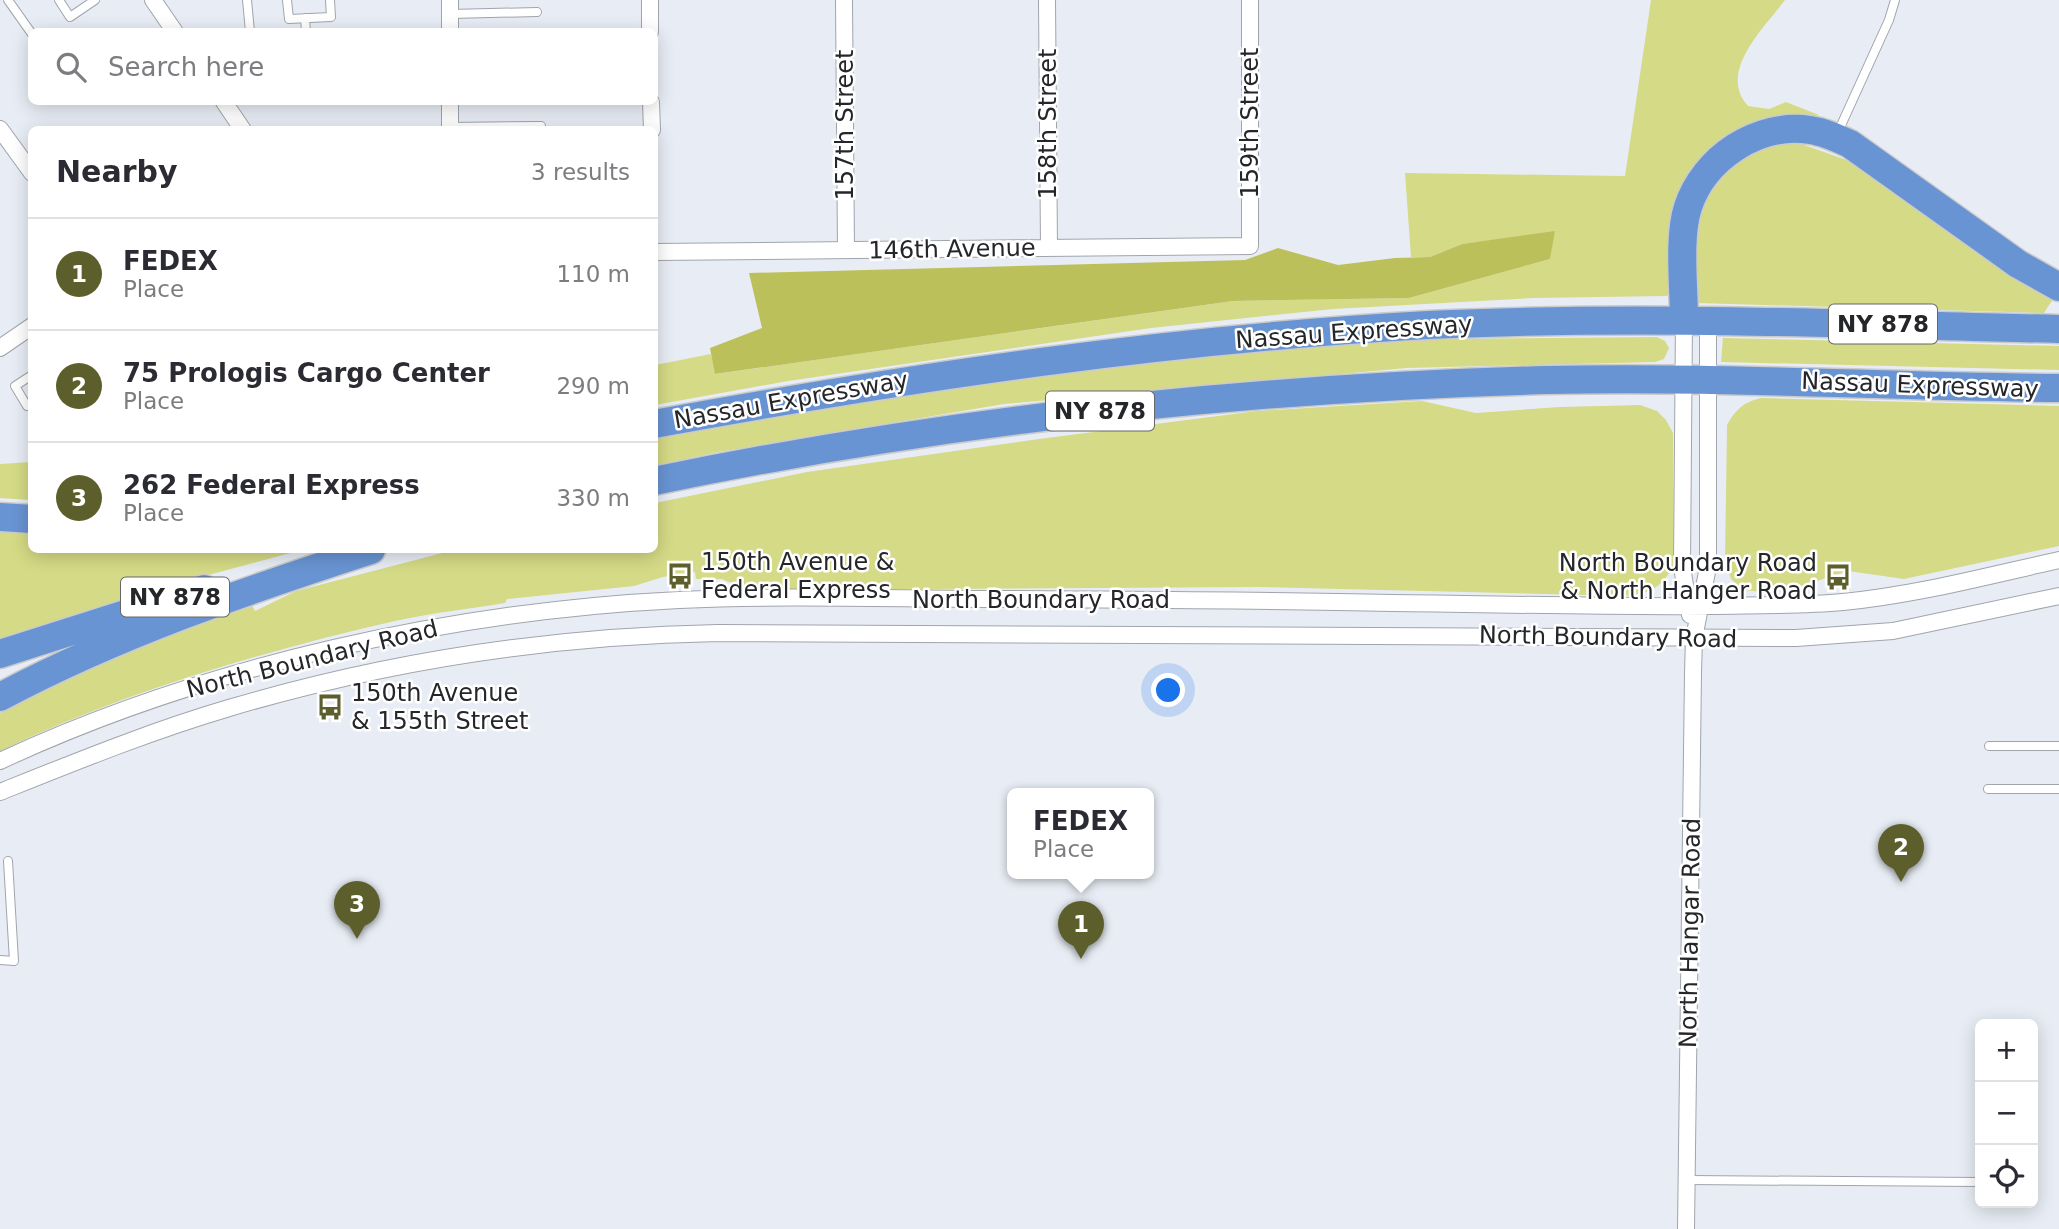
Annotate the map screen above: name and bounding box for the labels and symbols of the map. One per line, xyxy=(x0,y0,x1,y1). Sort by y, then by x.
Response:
street label: 159th Street xyxy=(1236,48,1264,198)
street label: 158th Street xyxy=(1034,49,1062,199)
street label: 157th Street xyxy=(831,50,859,200)
street label: 146th Avenue xyxy=(868,234,1036,264)
road number: NY 878 xyxy=(1829,304,1937,344)
street label: Nassau Expressway xyxy=(1235,310,1473,354)
street label: Nassau Expressway xyxy=(672,366,910,434)
street label: Nassau Expressway xyxy=(1801,367,2039,403)
road number: NY 878 xyxy=(1046,392,1154,430)
place label: 150th Avenue & Federal Express xyxy=(701,548,895,604)
place label: North Boundary Road & North Hanger Road xyxy=(1559,549,1817,605)
bus stop icon: 150th Avenue & Federal Express xyxy=(665,561,695,591)
bus stop icon: North Boundary Road & North Hanger Road xyxy=(1823,562,1853,592)
road number: NY 878 xyxy=(121,578,229,617)
street label: North Boundary Road xyxy=(912,586,1170,614)
street label: North Boundary Road xyxy=(183,614,441,704)
street label: North Boundary Road xyxy=(1479,621,1737,653)
your location xyxy=(1151,673,1185,707)
place label: 150th Avenue & 155th Street xyxy=(351,679,528,735)
bus stop icon: 150th Avenue & 155th Street xyxy=(315,692,345,722)
street label: North Hangar Road xyxy=(1674,818,1706,1048)
pin: 2 xyxy=(1878,824,1924,882)
pin: 3 xyxy=(334,881,380,939)
pin: 1 xyxy=(1058,901,1104,959)

